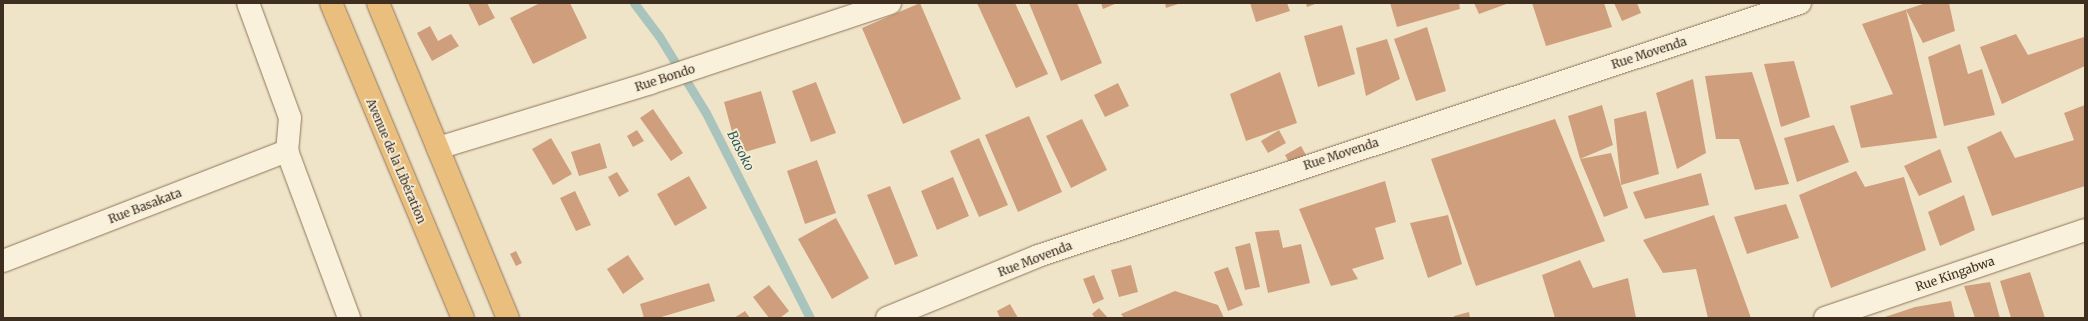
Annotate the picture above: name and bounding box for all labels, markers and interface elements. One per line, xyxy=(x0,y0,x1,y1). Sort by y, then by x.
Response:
street label: Rue Movenda xyxy=(1610,34,1688,72)
street label: Rue Bondo xyxy=(633,62,697,94)
street label: Avenue de la Libération xyxy=(363,96,429,226)
water label: Basoko xyxy=(723,128,757,174)
street label: Rue Movenda xyxy=(1302,135,1380,173)
street label: Rue Basakata xyxy=(106,185,184,227)
street label: Rue Movenda xyxy=(996,238,1074,280)
street label: Rue Kingabwa xyxy=(1914,254,1996,294)

